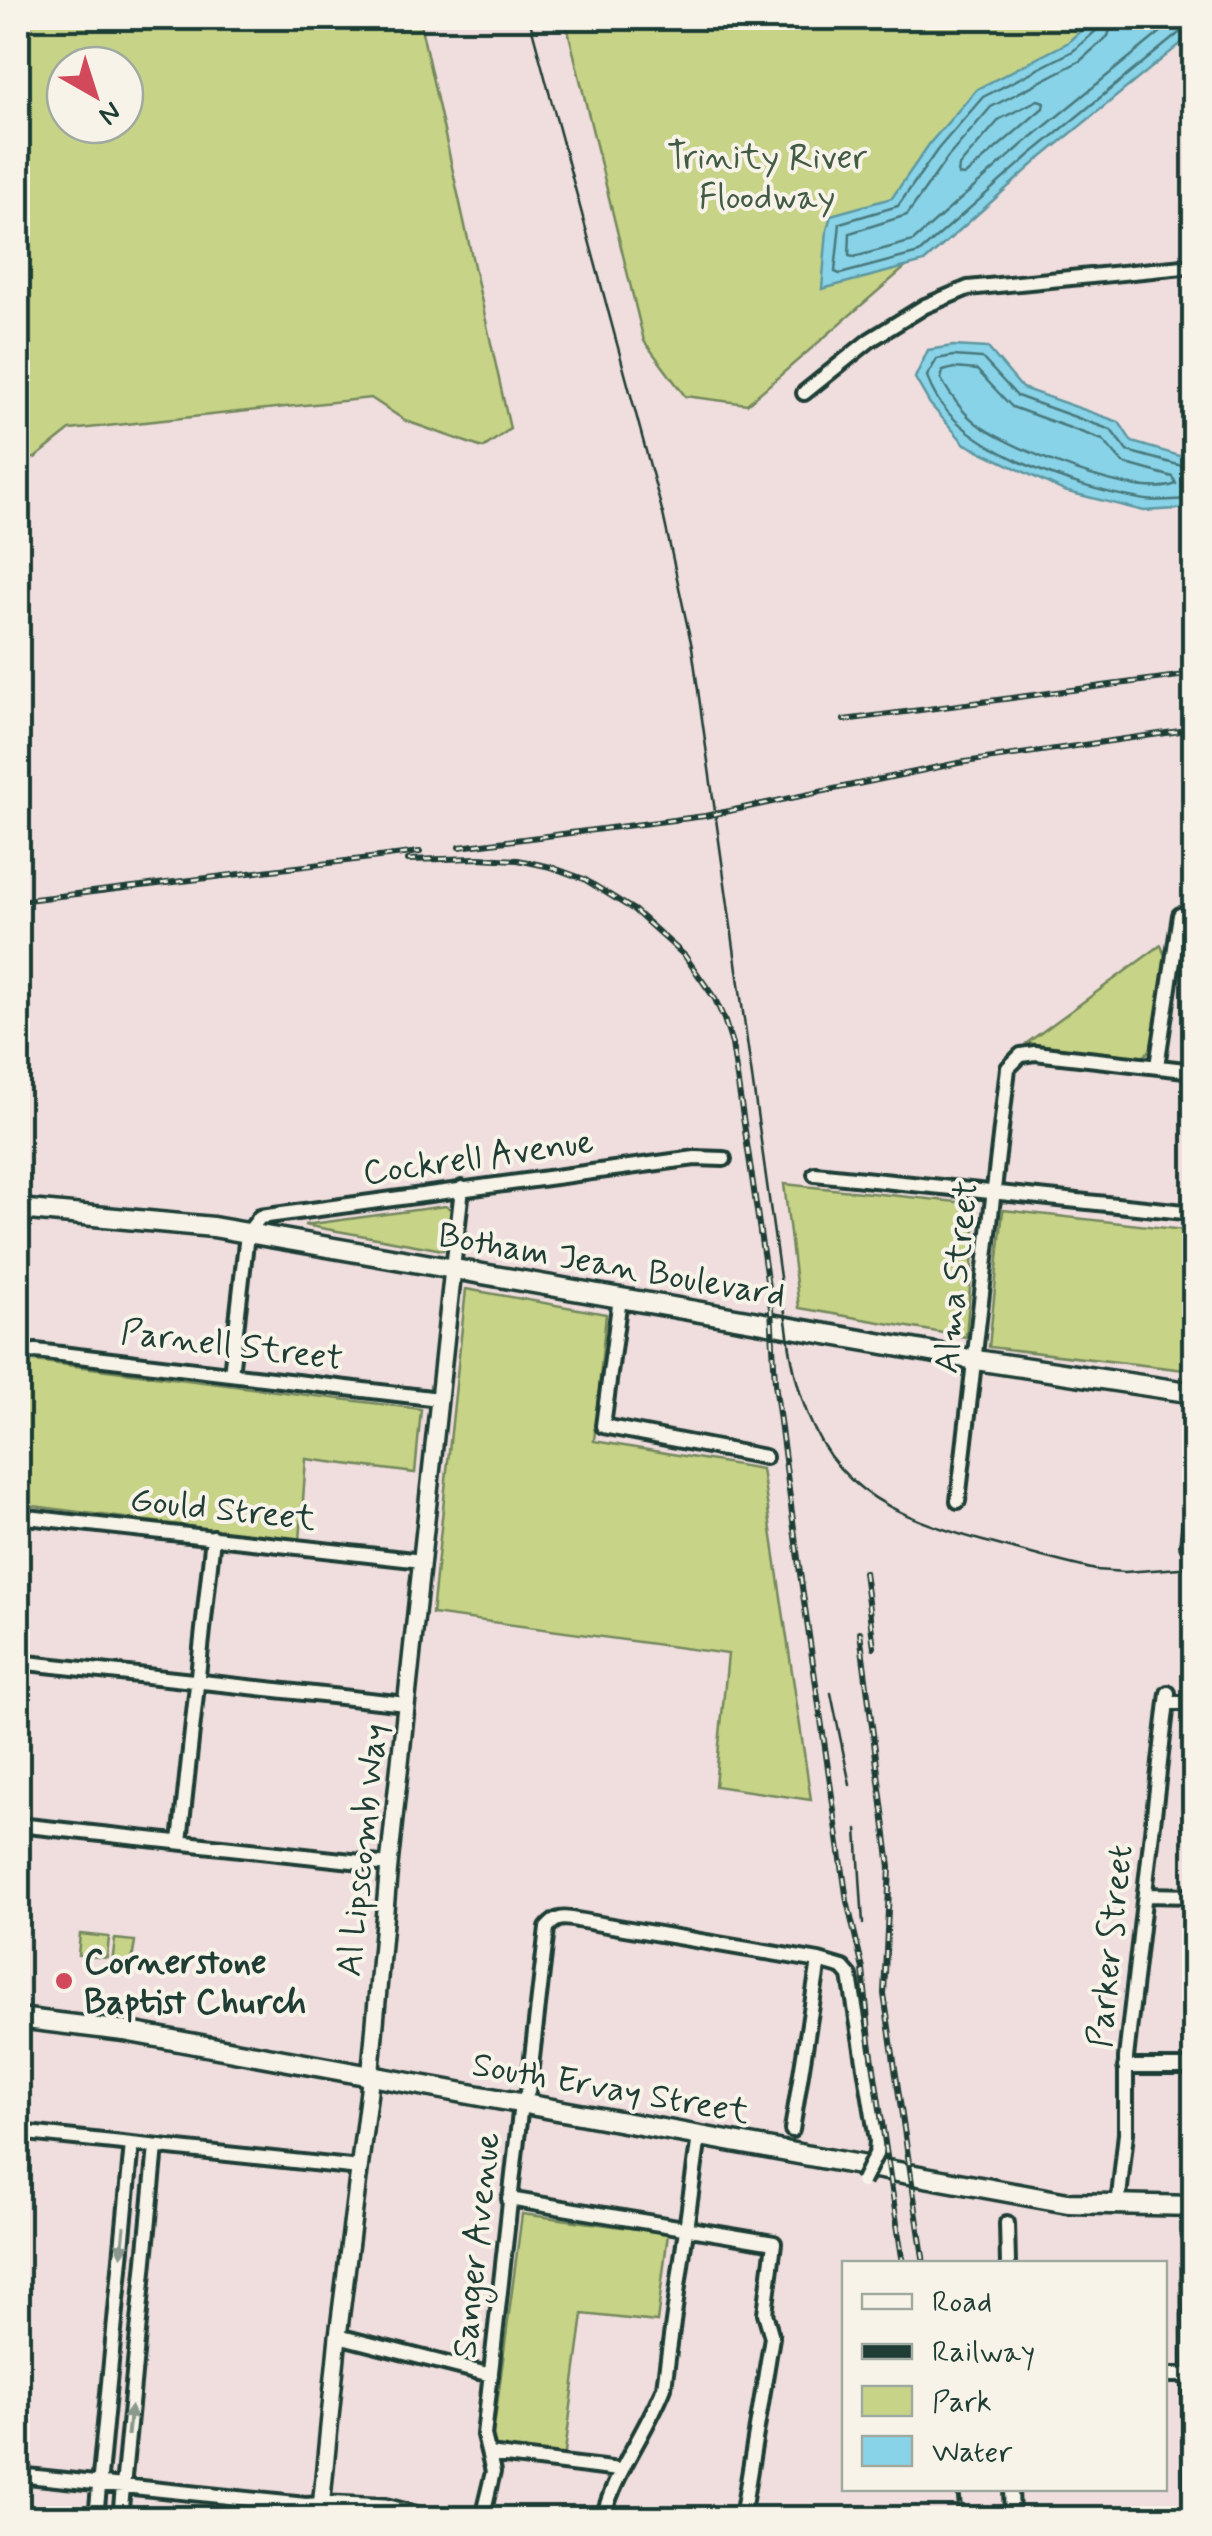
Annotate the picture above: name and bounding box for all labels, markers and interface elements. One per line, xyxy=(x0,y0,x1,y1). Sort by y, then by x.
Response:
north arrow xyxy=(45,45,145,145)
text: N xyxy=(90,92,128,133)
park label: Trinity River Floodway xyxy=(667,135,868,221)
street label: Cockrell Avenue xyxy=(360,1119,597,1197)
street label: Alma Street xyxy=(924,1179,990,1376)
street label: Botham Jean Boulevard xyxy=(434,1213,789,1319)
street label: Parnell Street xyxy=(118,1310,345,1382)
street label: Gould Street xyxy=(128,1477,318,1543)
street label: Al Lipscomb Way xyxy=(327,1721,399,1979)
street label: Parker Street xyxy=(1077,1842,1145,2050)
place label: Cornerstone Baptist Church xyxy=(84,1940,306,2026)
marker: Cornerstone Baptist Church xyxy=(53,1970,75,1992)
street label: South Ervay Street xyxy=(468,2042,753,2136)
street label: Sanger Avenue xyxy=(442,2130,515,2361)
one-way arrow xyxy=(114,2226,130,2257)
legend xyxy=(842,2261,1167,2491)
text: Road xyxy=(932,2283,992,2322)
text: Railway xyxy=(932,2333,1035,2372)
text: Park xyxy=(932,2383,992,2422)
one-way arrow xyxy=(122,2405,138,2437)
text: Water xyxy=(932,2433,1013,2472)

